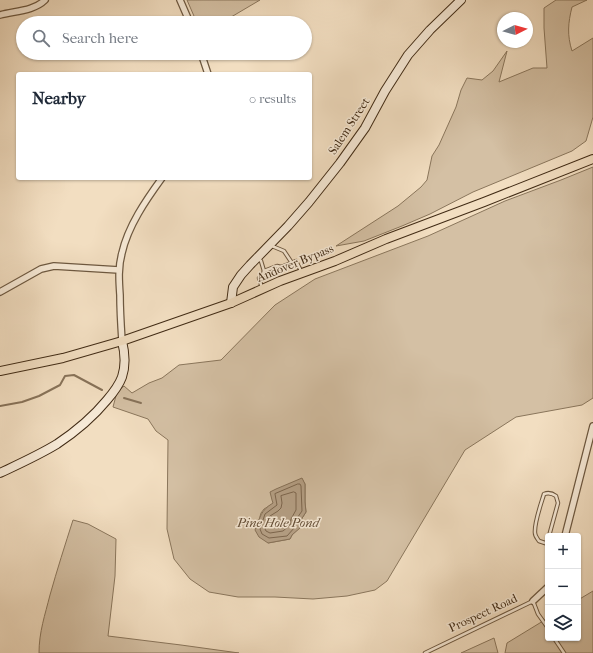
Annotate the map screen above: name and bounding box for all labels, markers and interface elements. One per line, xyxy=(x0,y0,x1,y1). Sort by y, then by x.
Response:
north arrow xyxy=(497,12,533,48)
search box xyxy=(16,16,312,60)
icon: search xyxy=(30,27,52,49)
text: Search here xyxy=(62,29,138,47)
text: Nearby xyxy=(32,88,86,108)
text: 0 results xyxy=(249,91,296,106)
street label: Salem Street xyxy=(325,94,373,157)
street label: Andover Bypass xyxy=(254,241,336,285)
water label: Pine Hole Pond xyxy=(236,515,321,530)
map controls xyxy=(545,533,581,641)
button: + xyxy=(545,533,581,569)
button: − xyxy=(545,569,581,605)
street label: Prospect Road xyxy=(446,591,520,635)
button: layers xyxy=(545,605,581,641)

